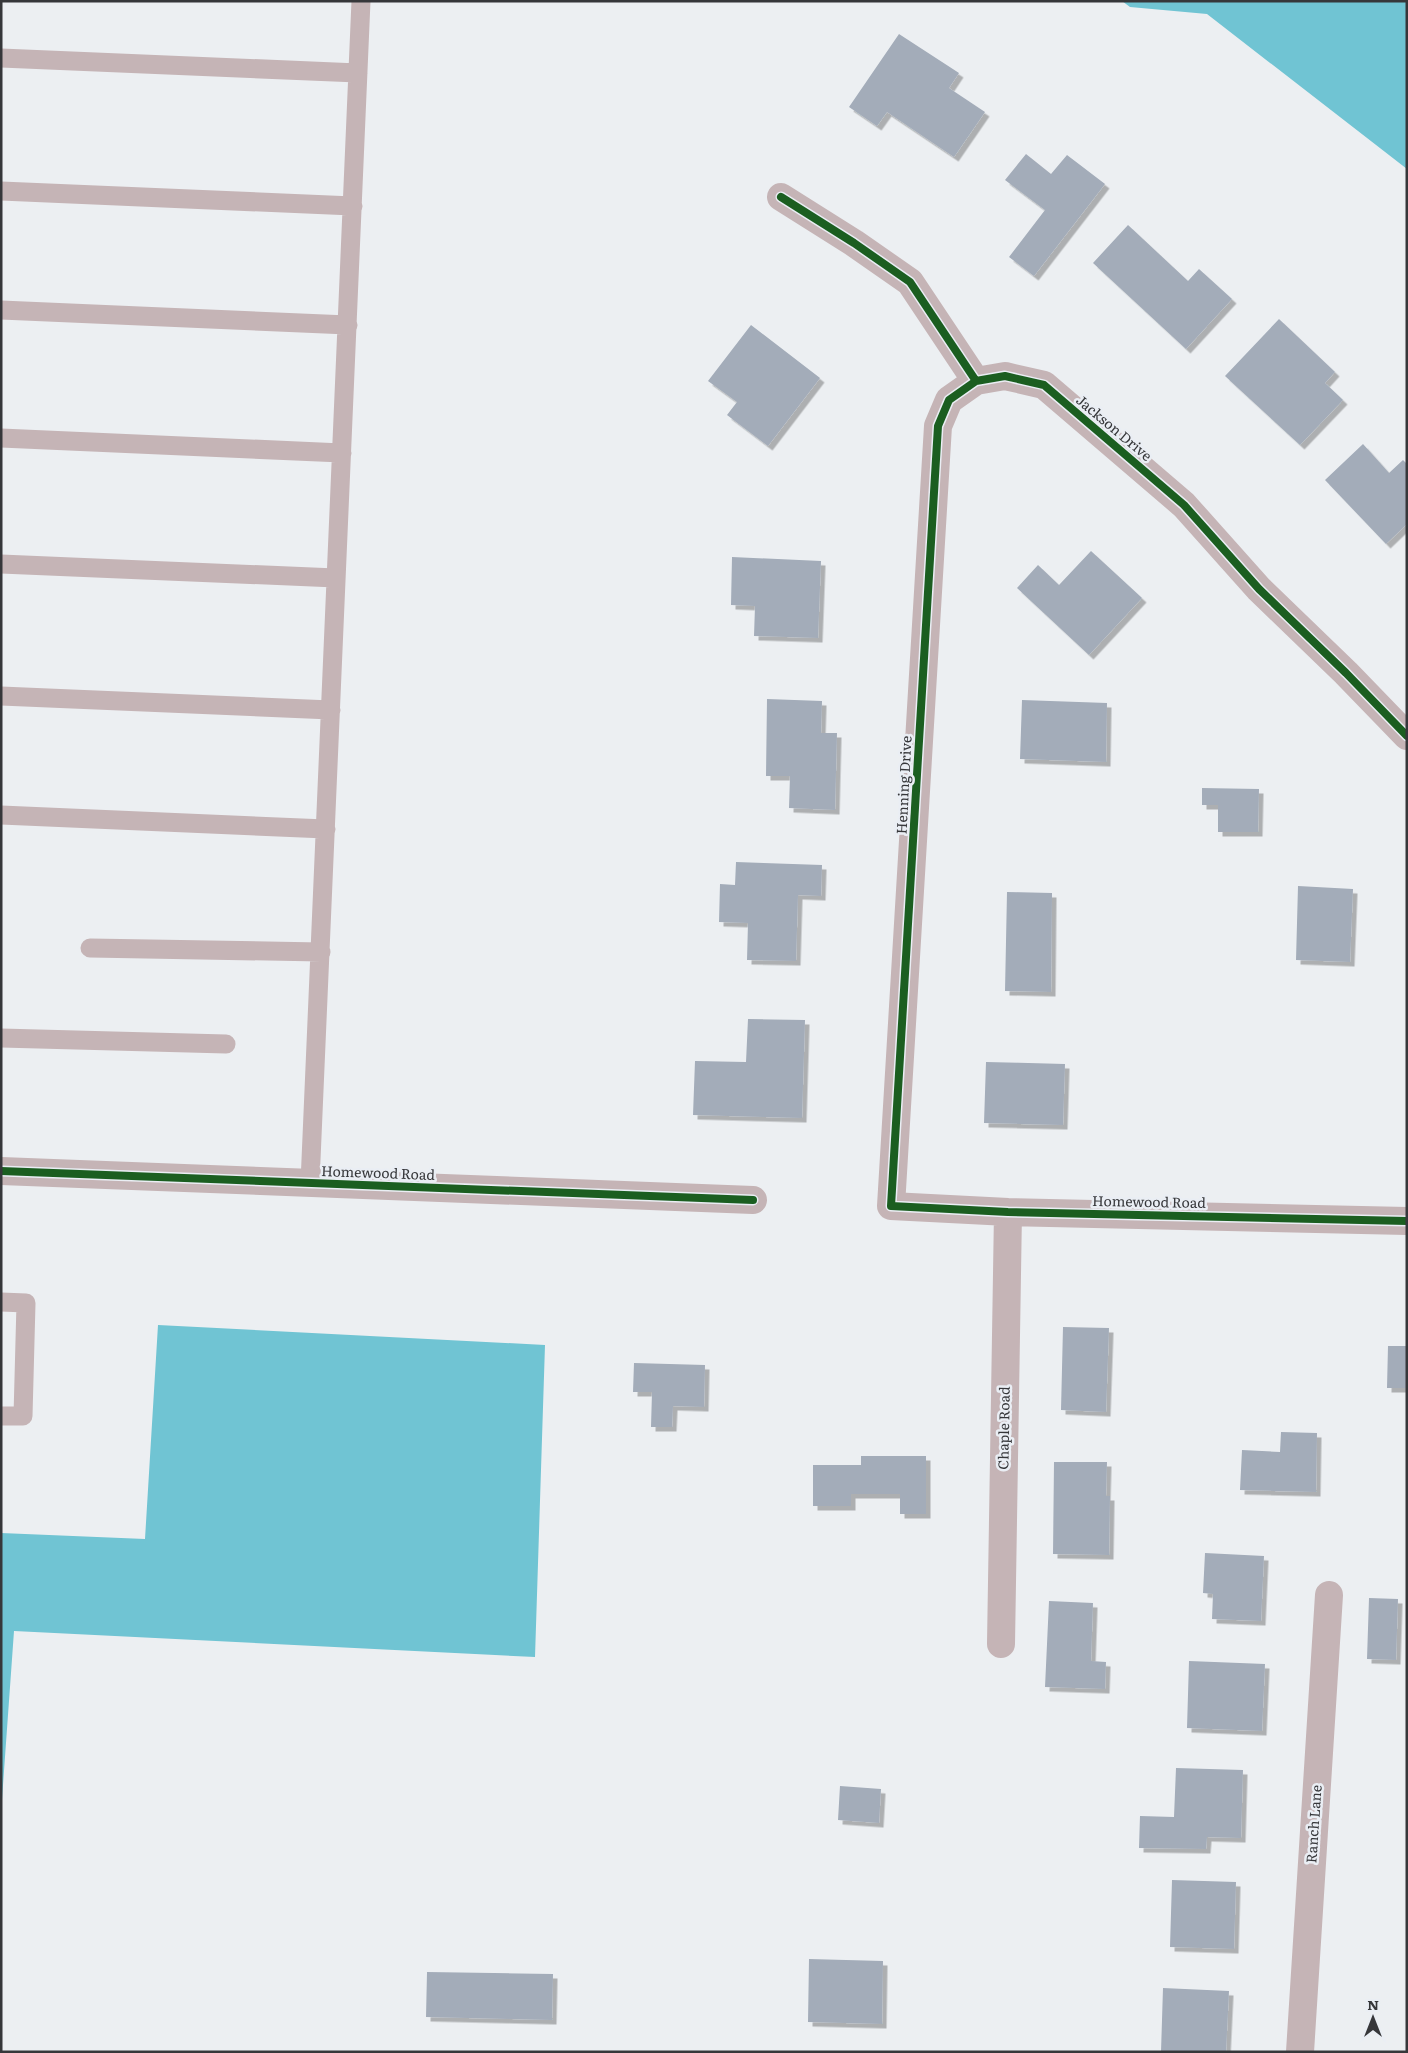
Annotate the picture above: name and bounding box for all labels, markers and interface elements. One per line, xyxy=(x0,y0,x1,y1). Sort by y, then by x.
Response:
street label: Jackson Drive xyxy=(1072,390,1157,465)
street label: Henning Drive xyxy=(890,735,916,835)
street label: Homewood Road xyxy=(321,1160,436,1184)
street label: Homewood Road xyxy=(1092,1190,1207,1212)
street label: Chaple Road xyxy=(992,1386,1014,1470)
street label: Ranch Lane xyxy=(1300,1784,1326,1864)
north arrow xyxy=(1348,1993,1398,2043)
text: N xyxy=(1367,1994,1379,2014)

